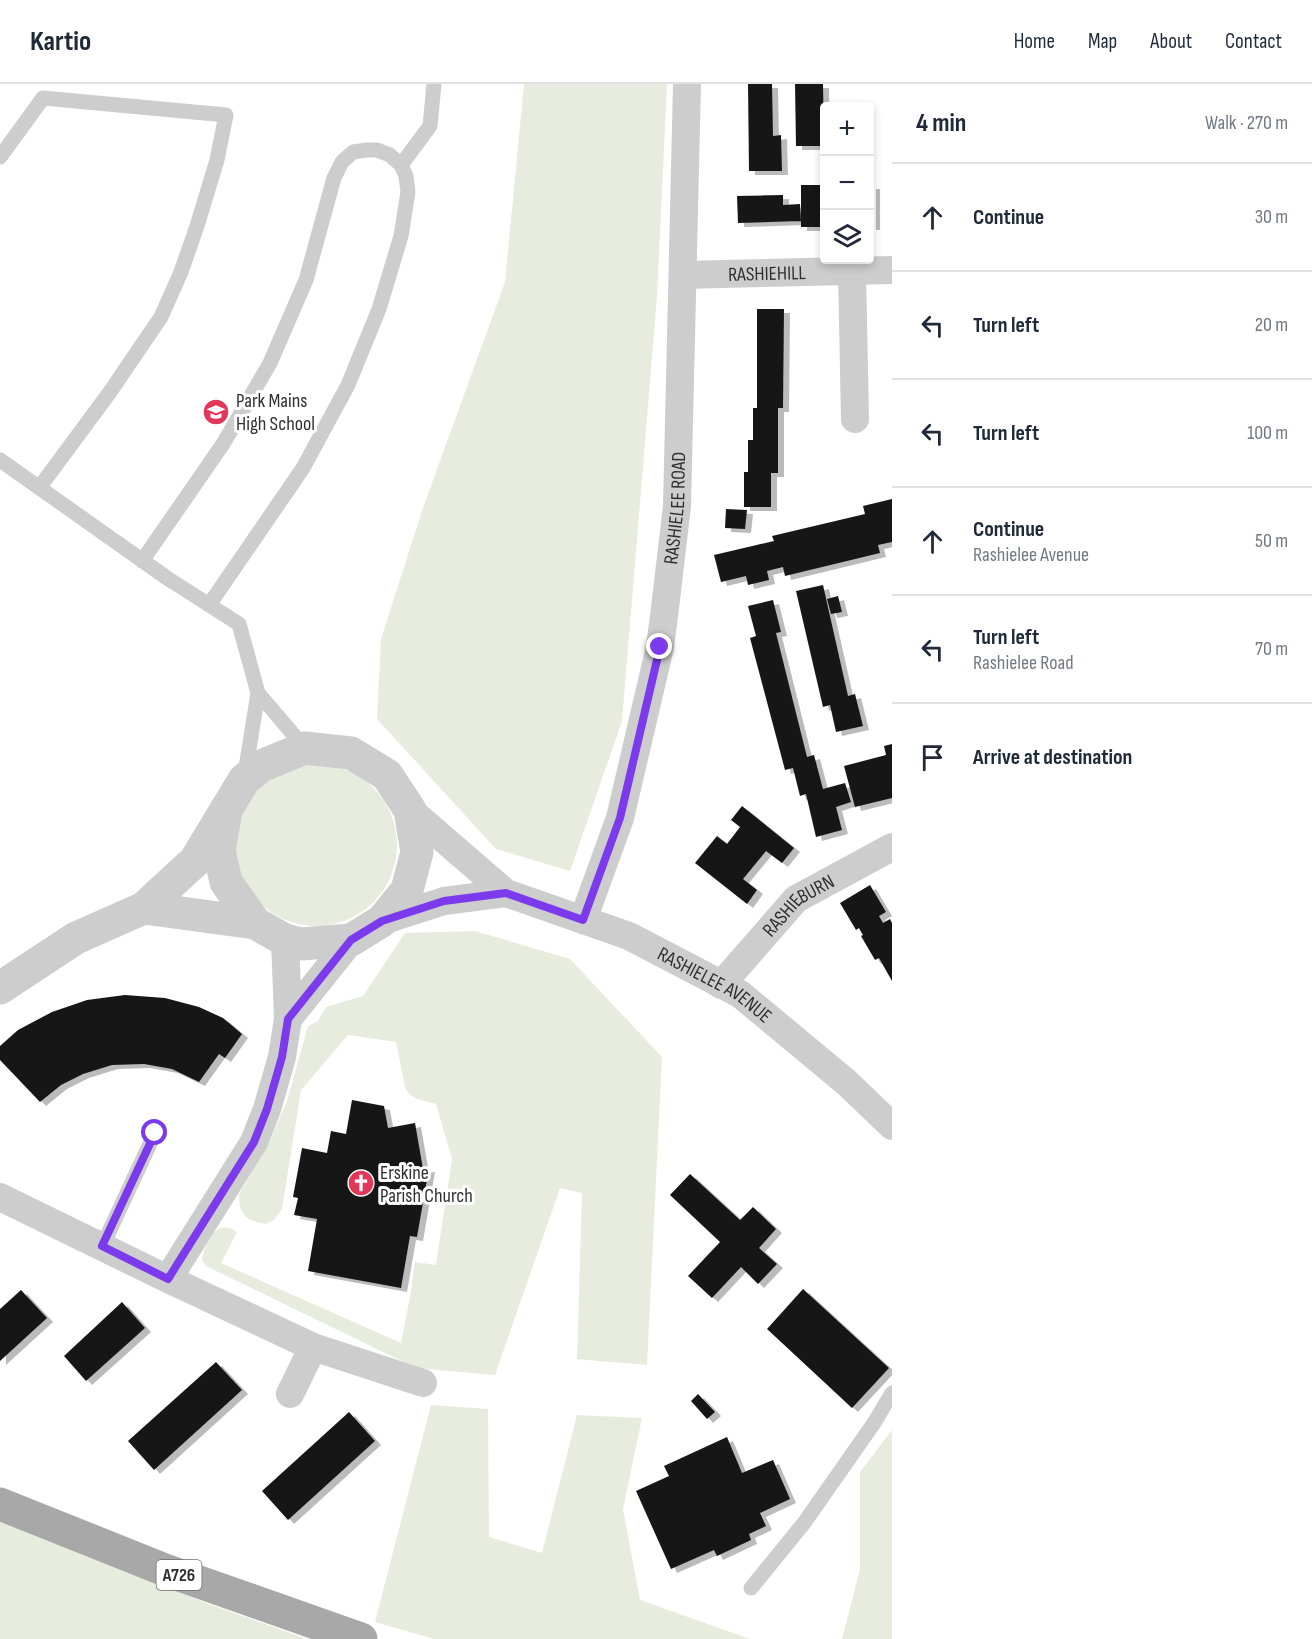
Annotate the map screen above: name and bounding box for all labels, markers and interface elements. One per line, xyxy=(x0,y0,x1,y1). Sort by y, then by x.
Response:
text: Kartio xyxy=(30,25,91,58)
text: Home xyxy=(1014,29,1055,54)
text: Map xyxy=(1088,29,1117,54)
text: About xyxy=(1150,29,1192,54)
text: Contact xyxy=(1225,29,1282,54)
map controls xyxy=(820,102,874,264)
button: + xyxy=(820,102,874,156)
text: 4 min xyxy=(916,108,966,139)
text: Walk · 270 m xyxy=(1205,111,1288,135)
button: − xyxy=(820,156,874,210)
icon: ahead xyxy=(916,201,949,234)
text: Continue xyxy=(973,204,1044,231)
text: 30 m xyxy=(1255,205,1288,229)
button: layers xyxy=(820,210,874,264)
street label: RASHIEHILL xyxy=(728,261,807,287)
icon: left xyxy=(916,309,949,342)
text: Turn left xyxy=(973,312,1039,339)
text: 20 m xyxy=(1255,313,1288,337)
place label: Park Mains High School xyxy=(236,389,315,436)
school or university icon: Park Mains High School xyxy=(201,397,231,427)
icon: left xyxy=(916,417,949,450)
text: Turn left xyxy=(973,420,1039,447)
text: 100 m xyxy=(1247,421,1288,445)
street label: RASHIELEE ROAD xyxy=(659,451,691,566)
text: Continue xyxy=(973,516,1044,543)
icon: ahead xyxy=(916,525,949,558)
text: 50 m xyxy=(1255,529,1288,553)
text: Rashielee Avenue xyxy=(973,543,1089,567)
text: Turn left xyxy=(973,624,1039,651)
route end xyxy=(646,633,672,659)
icon: left xyxy=(916,633,949,666)
text: 70 m xyxy=(1255,637,1288,661)
text: Rashielee Road xyxy=(973,651,1073,675)
icon: arrive xyxy=(916,741,949,774)
text: Arrive at destination xyxy=(973,744,1132,771)
street label: RASHIEBURN xyxy=(758,870,839,942)
street label: RASHIELEE AVENUE xyxy=(653,942,776,1028)
route start xyxy=(141,1119,167,1145)
place label: Erskine Parish Church xyxy=(380,1161,473,1208)
church icon: Erskine Parish Church xyxy=(346,1168,376,1198)
road number: A726 xyxy=(156,1560,201,1590)

